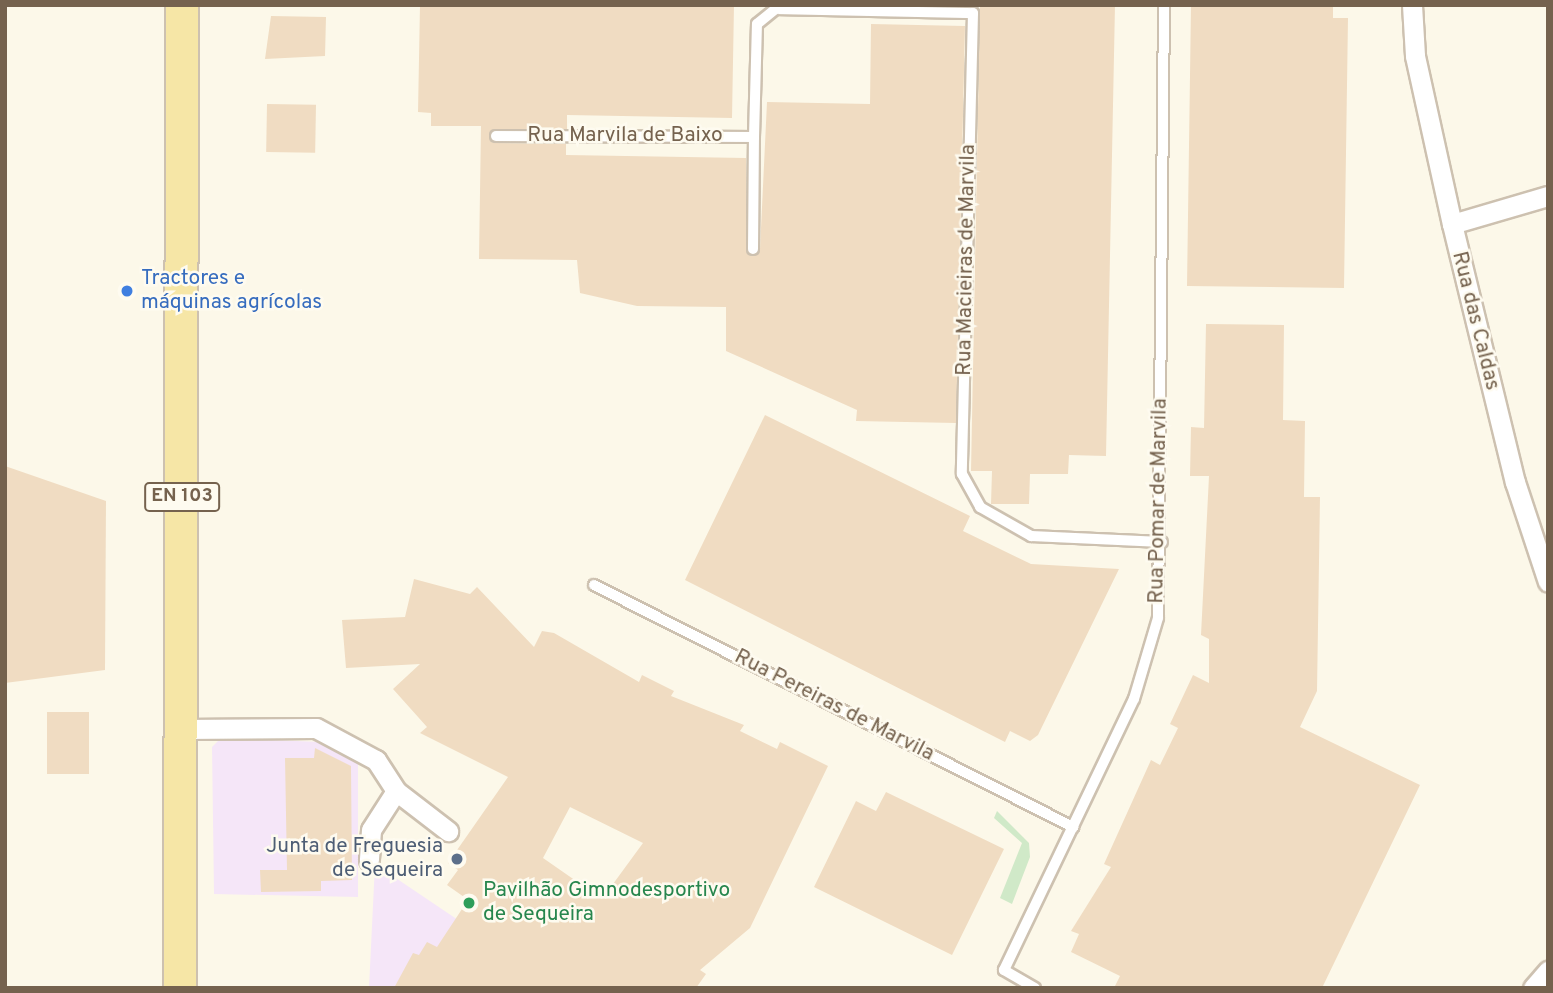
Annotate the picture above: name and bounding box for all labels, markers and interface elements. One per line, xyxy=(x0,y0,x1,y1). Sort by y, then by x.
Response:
street label: Rua Marvila de Baixo xyxy=(527,123,723,149)
street label: Rua Macieiras de Marvila xyxy=(952,144,982,376)
street label: Rua das Caldas xyxy=(1446,249,1504,393)
place label: Tractores e máquinas agrícolas xyxy=(141,266,322,316)
marker: Tractores e máquinas agrícolas xyxy=(119,283,135,299)
street label: Rua Pomar de Marvila xyxy=(1145,398,1173,604)
road number: EN 103 xyxy=(144,482,220,512)
street label: Rua Pereiras de Marvila xyxy=(730,645,938,767)
place label: Junta de Freguesia de Sequeira xyxy=(266,834,443,884)
marker: Junta de Freguesia de Sequeira xyxy=(449,851,465,867)
place label: Pavilhão Gimnodesportivo de Sequeira xyxy=(483,878,730,928)
marker: Pavilhão Gimnodesportivo de Sequeira xyxy=(461,895,477,911)

